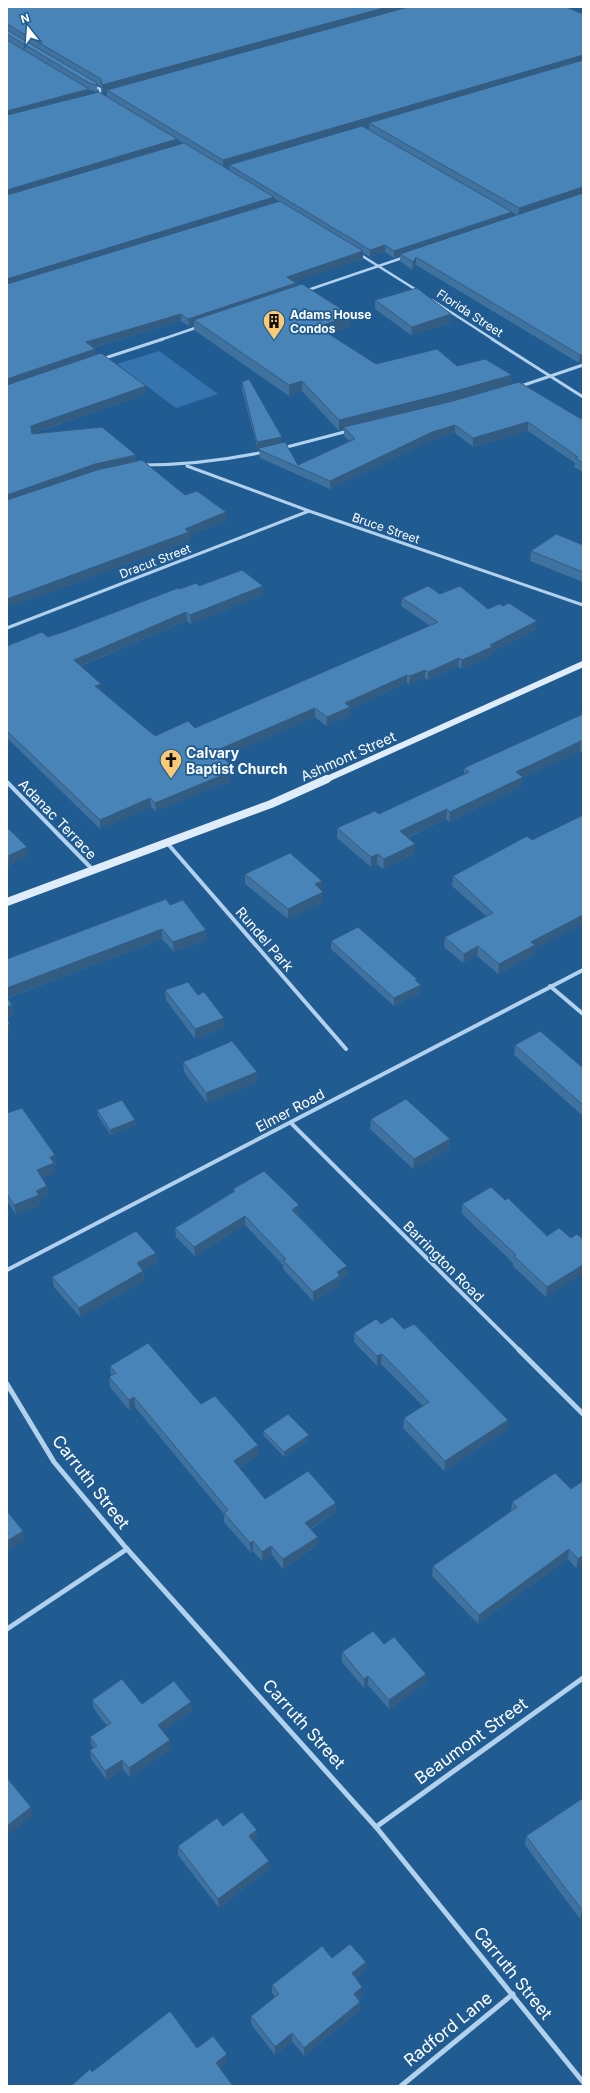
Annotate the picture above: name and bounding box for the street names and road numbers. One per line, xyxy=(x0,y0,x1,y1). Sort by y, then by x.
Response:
street label: Florida Street xyxy=(434,286,506,340)
street label: Bruce Street xyxy=(350,509,422,547)
street label: Dracut Street xyxy=(117,541,193,581)
street label: Ashmont Street xyxy=(298,727,399,785)
street label: Adanac Terrace xyxy=(15,775,101,863)
street label: Rundel Park xyxy=(232,903,298,975)
street label: Elmer Road xyxy=(253,1085,327,1135)
street label: Barrington Road xyxy=(400,1217,488,1305)
street label: Carruth Street xyxy=(48,1431,134,1533)
street label: Carruth Street xyxy=(259,1675,350,1773)
street label: Beaumont Street xyxy=(411,1693,532,1789)
street label: Carruth Street xyxy=(470,1923,557,2024)
street label: Radford Lane xyxy=(400,1987,496,2071)

